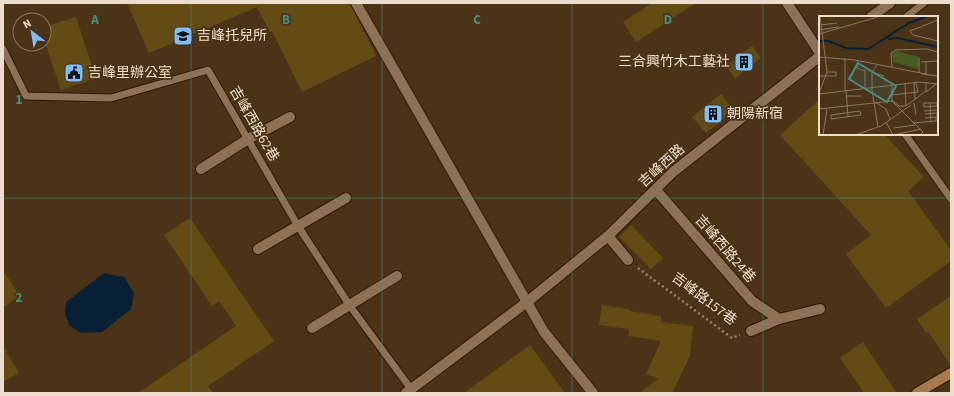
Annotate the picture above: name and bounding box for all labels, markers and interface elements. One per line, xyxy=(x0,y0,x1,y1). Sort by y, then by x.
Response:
text: A xyxy=(90,11,99,29)
text: B xyxy=(282,11,290,29)
text: C xyxy=(473,11,481,29)
text: D xyxy=(664,11,672,29)
north arrow xyxy=(12,12,52,52)
text: N xyxy=(20,16,34,32)
inset map xyxy=(819,16,938,135)
school or university icon: 吉峰托兒所 xyxy=(172,25,194,47)
place label: 吉峰托兒所 xyxy=(197,26,267,46)
building icon: 三合興竹木工藝社 xyxy=(733,51,755,73)
place label: 三合興竹木工藝社 xyxy=(618,52,730,72)
public building icon: 吉峰里辦公室 xyxy=(63,62,85,84)
place label: 吉峰里辦公室 xyxy=(88,63,172,83)
street label: 吉峰西路62巷 xyxy=(224,83,284,165)
text: 1 xyxy=(16,91,23,109)
building icon: 朝陽新宿 xyxy=(702,103,724,125)
place label: 朝陽新宿 xyxy=(727,104,783,124)
street label: 吉峰西路 xyxy=(635,140,689,192)
street label: 吉峰西路24巷 xyxy=(690,211,760,287)
street label: 吉峰路157巷 xyxy=(667,268,741,330)
text: 2 xyxy=(16,289,23,307)

